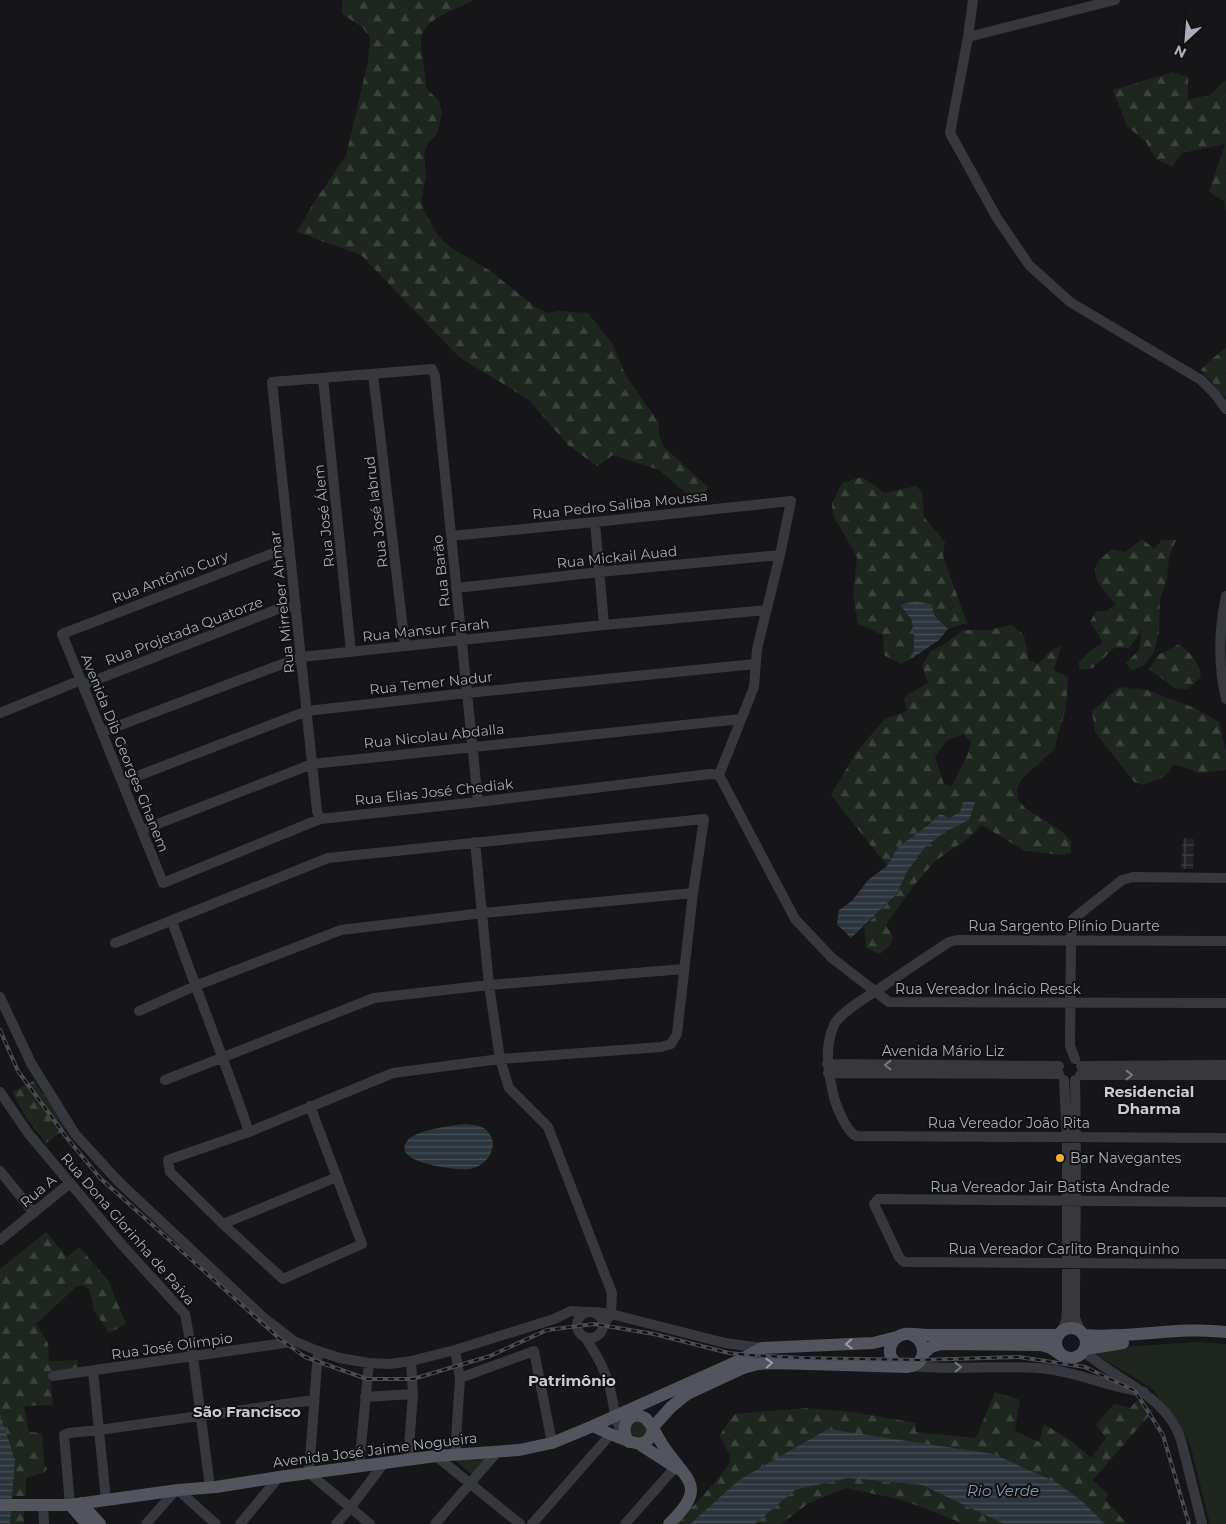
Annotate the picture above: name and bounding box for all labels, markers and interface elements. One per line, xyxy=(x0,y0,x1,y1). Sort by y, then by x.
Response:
north arrow xyxy=(1161,15,1211,65)
text: N xyxy=(1171,41,1189,62)
street label: Rua José Iabrud xyxy=(360,455,392,569)
street label: Rua José Álem xyxy=(310,464,338,568)
street label: Rua Pedro Saliba Moussa xyxy=(531,487,709,523)
street label: Rua Mirreber Ahmar xyxy=(266,529,298,674)
street label: Rua Barão xyxy=(428,534,454,608)
street label: Rua Mickail Auad xyxy=(556,542,678,572)
street label: Rua Antônio Cury xyxy=(109,546,231,607)
street label: Rua Projetada Quatorze xyxy=(103,593,265,669)
street label: Rua Mansur Farah xyxy=(362,614,490,646)
street label: Avenida Dib Georges Ghanem xyxy=(77,651,173,855)
street label: Rua Temer Nadur xyxy=(368,668,494,698)
street label: Rua Nicolau Abdalla xyxy=(363,720,505,752)
street label: Rua Elias José Chediak xyxy=(354,775,515,809)
street label: Rua Sargento Plínio Duarte xyxy=(968,917,1160,935)
street label: Rua Vereador Inácio Resck xyxy=(895,980,1082,998)
street label: Avenida Mário Liz xyxy=(882,1042,1004,1060)
one-way arrow xyxy=(884,1060,892,1070)
one-way arrow xyxy=(1126,1070,1133,1080)
district label: Residencial Dharma xyxy=(1104,1082,1194,1118)
street label: Rua Vereador João Rita xyxy=(928,1114,1090,1132)
street label: Rua Dona Glorinha de Paiva xyxy=(57,1149,199,1309)
place label: Bar Navegantes xyxy=(1070,1149,1182,1167)
marker: Bar Navegantes xyxy=(1054,1152,1066,1164)
street label: Rua A xyxy=(16,1170,60,1211)
street label: Rua Vereador Jair Batista Andrade xyxy=(930,1178,1170,1196)
street label: Rua Vereador Carlito Branquinho xyxy=(949,1240,1180,1258)
street label: Rua José Olímpio xyxy=(110,1329,234,1363)
one-way arrow xyxy=(845,1339,852,1349)
one-way arrow xyxy=(766,1358,773,1368)
one-way arrow xyxy=(954,1362,962,1373)
district label: Patrimônio xyxy=(528,1371,616,1390)
district label: São Francisco xyxy=(193,1402,301,1421)
street label: Avenida José Jaime Nogueira xyxy=(272,1429,478,1471)
water label: Rio Verde xyxy=(967,1481,1039,1500)

